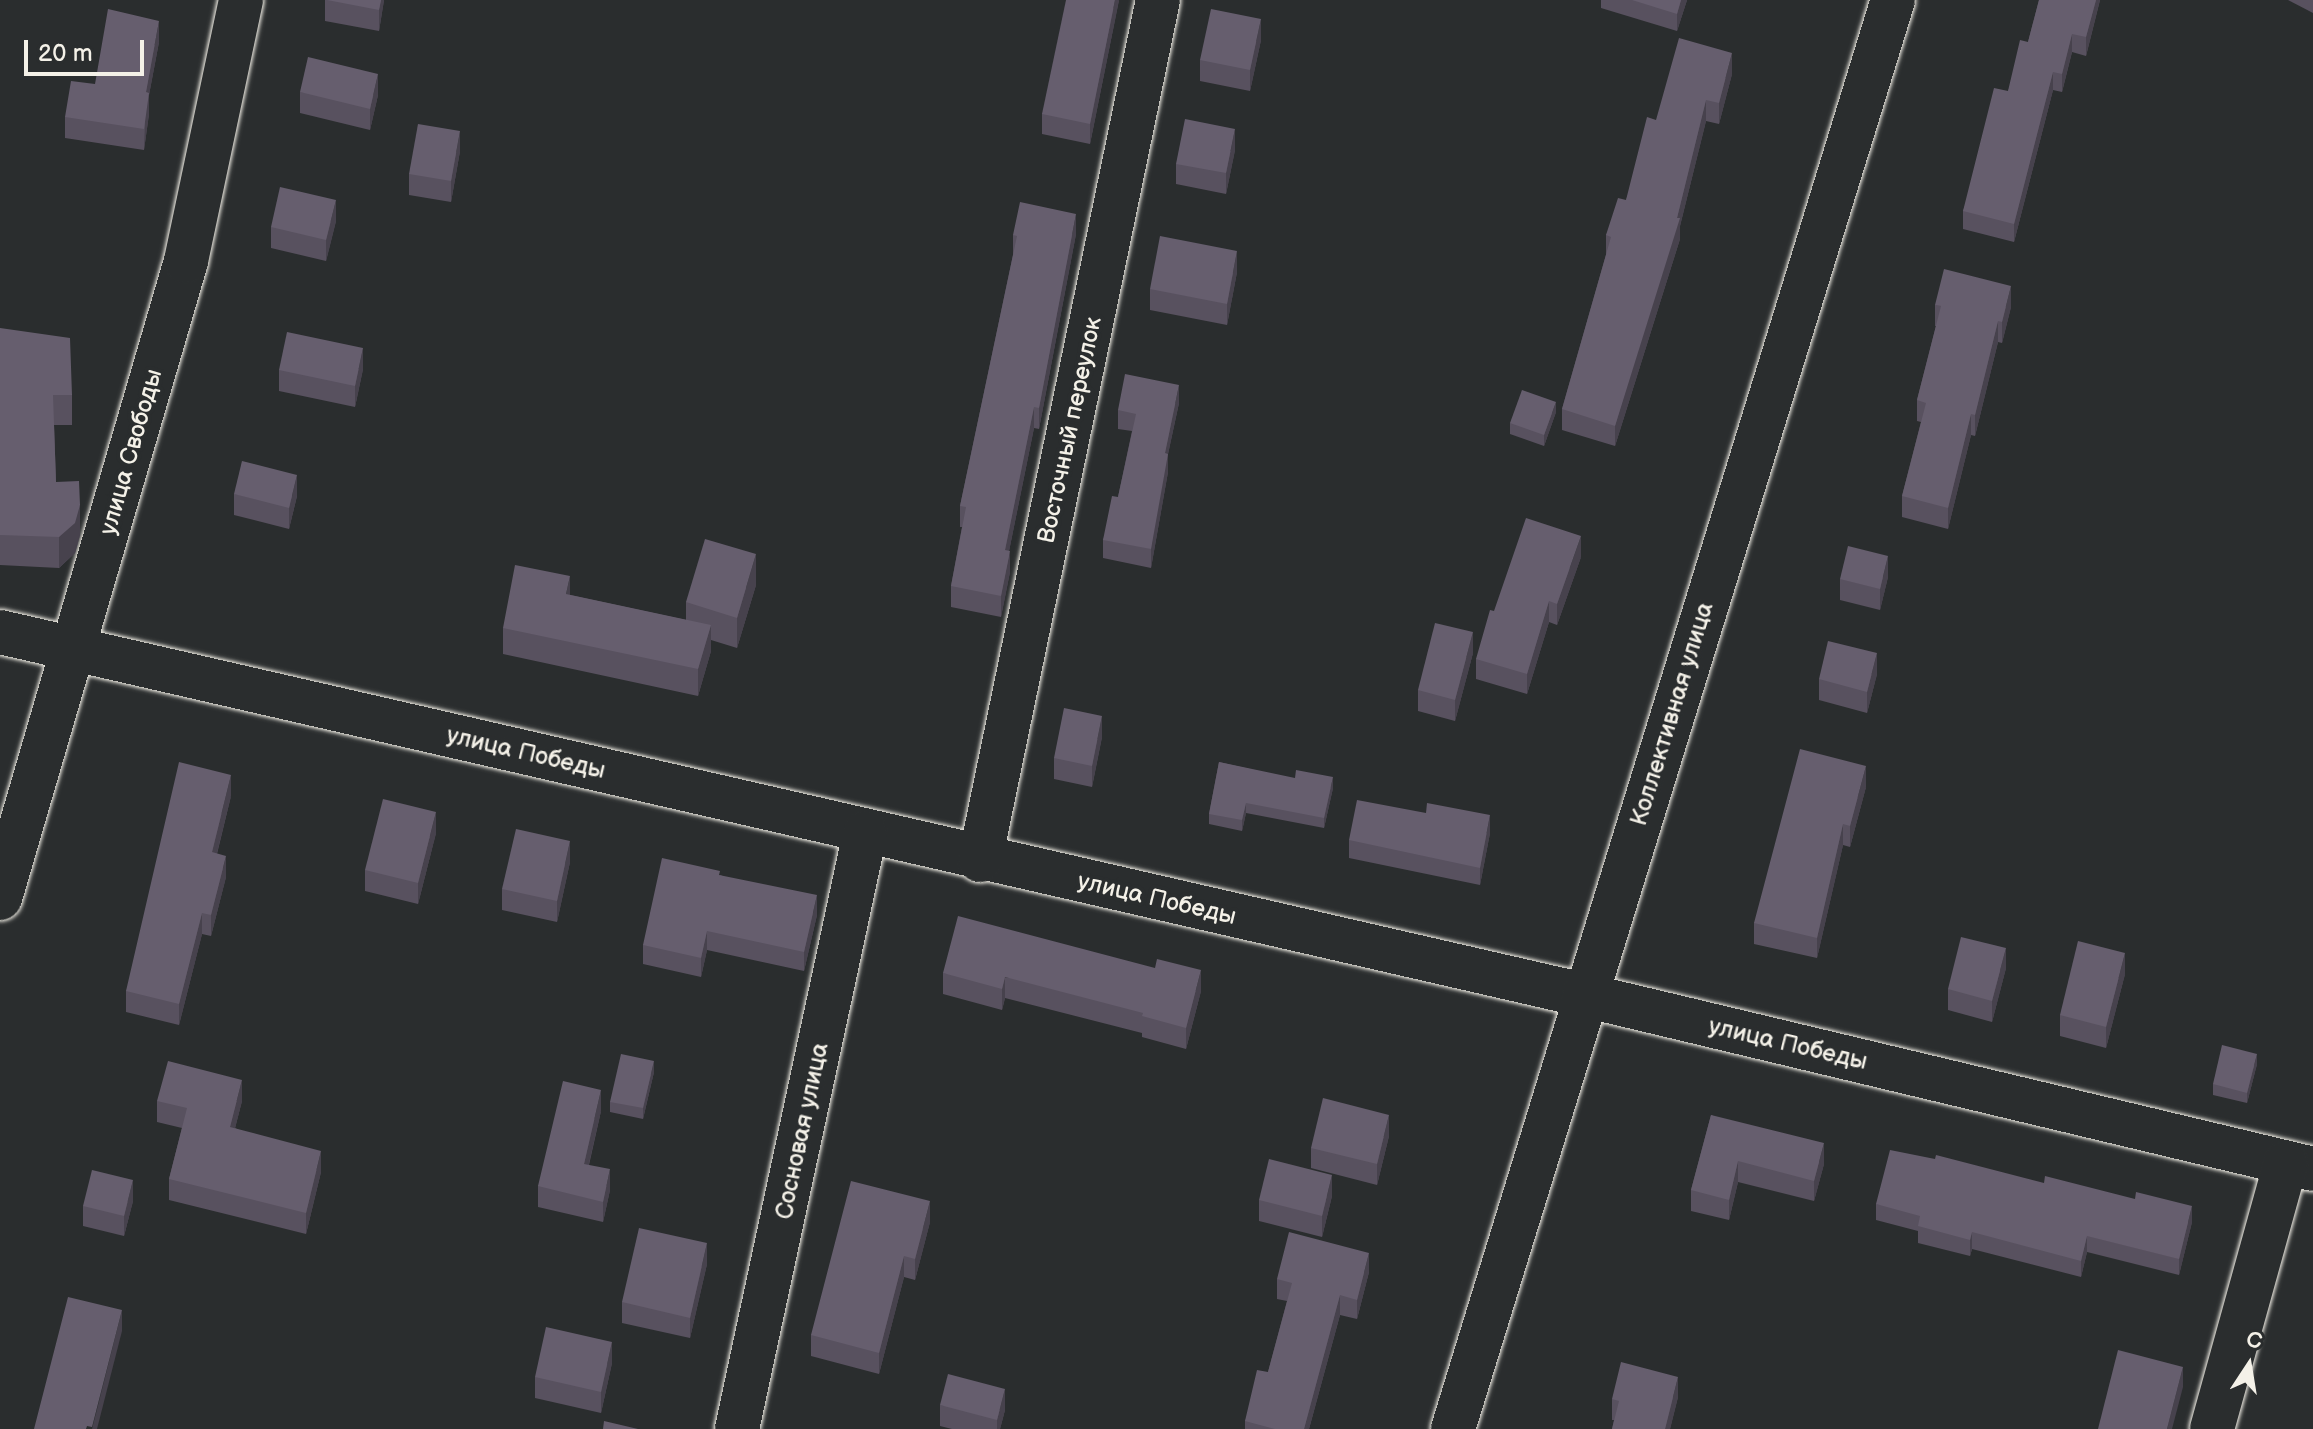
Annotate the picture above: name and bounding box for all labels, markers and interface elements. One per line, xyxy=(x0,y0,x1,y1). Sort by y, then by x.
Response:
scale bar xyxy=(28,24,148,74)
text: 20 m xyxy=(38,39,93,68)
street label: Восточный переулок xyxy=(1032,314,1108,546)
street label: улица Свободы xyxy=(94,366,168,538)
street label: Коллективная улица xyxy=(1624,599,1720,829)
street label: улица Победы xyxy=(444,721,608,785)
street label: улица Победы xyxy=(1075,867,1239,931)
street label: улица Победы xyxy=(1706,1012,1870,1076)
street label: Сосновая улица xyxy=(769,1040,835,1222)
north arrow xyxy=(2209,1325,2289,1405)
text: С xyxy=(2244,1326,2264,1356)

